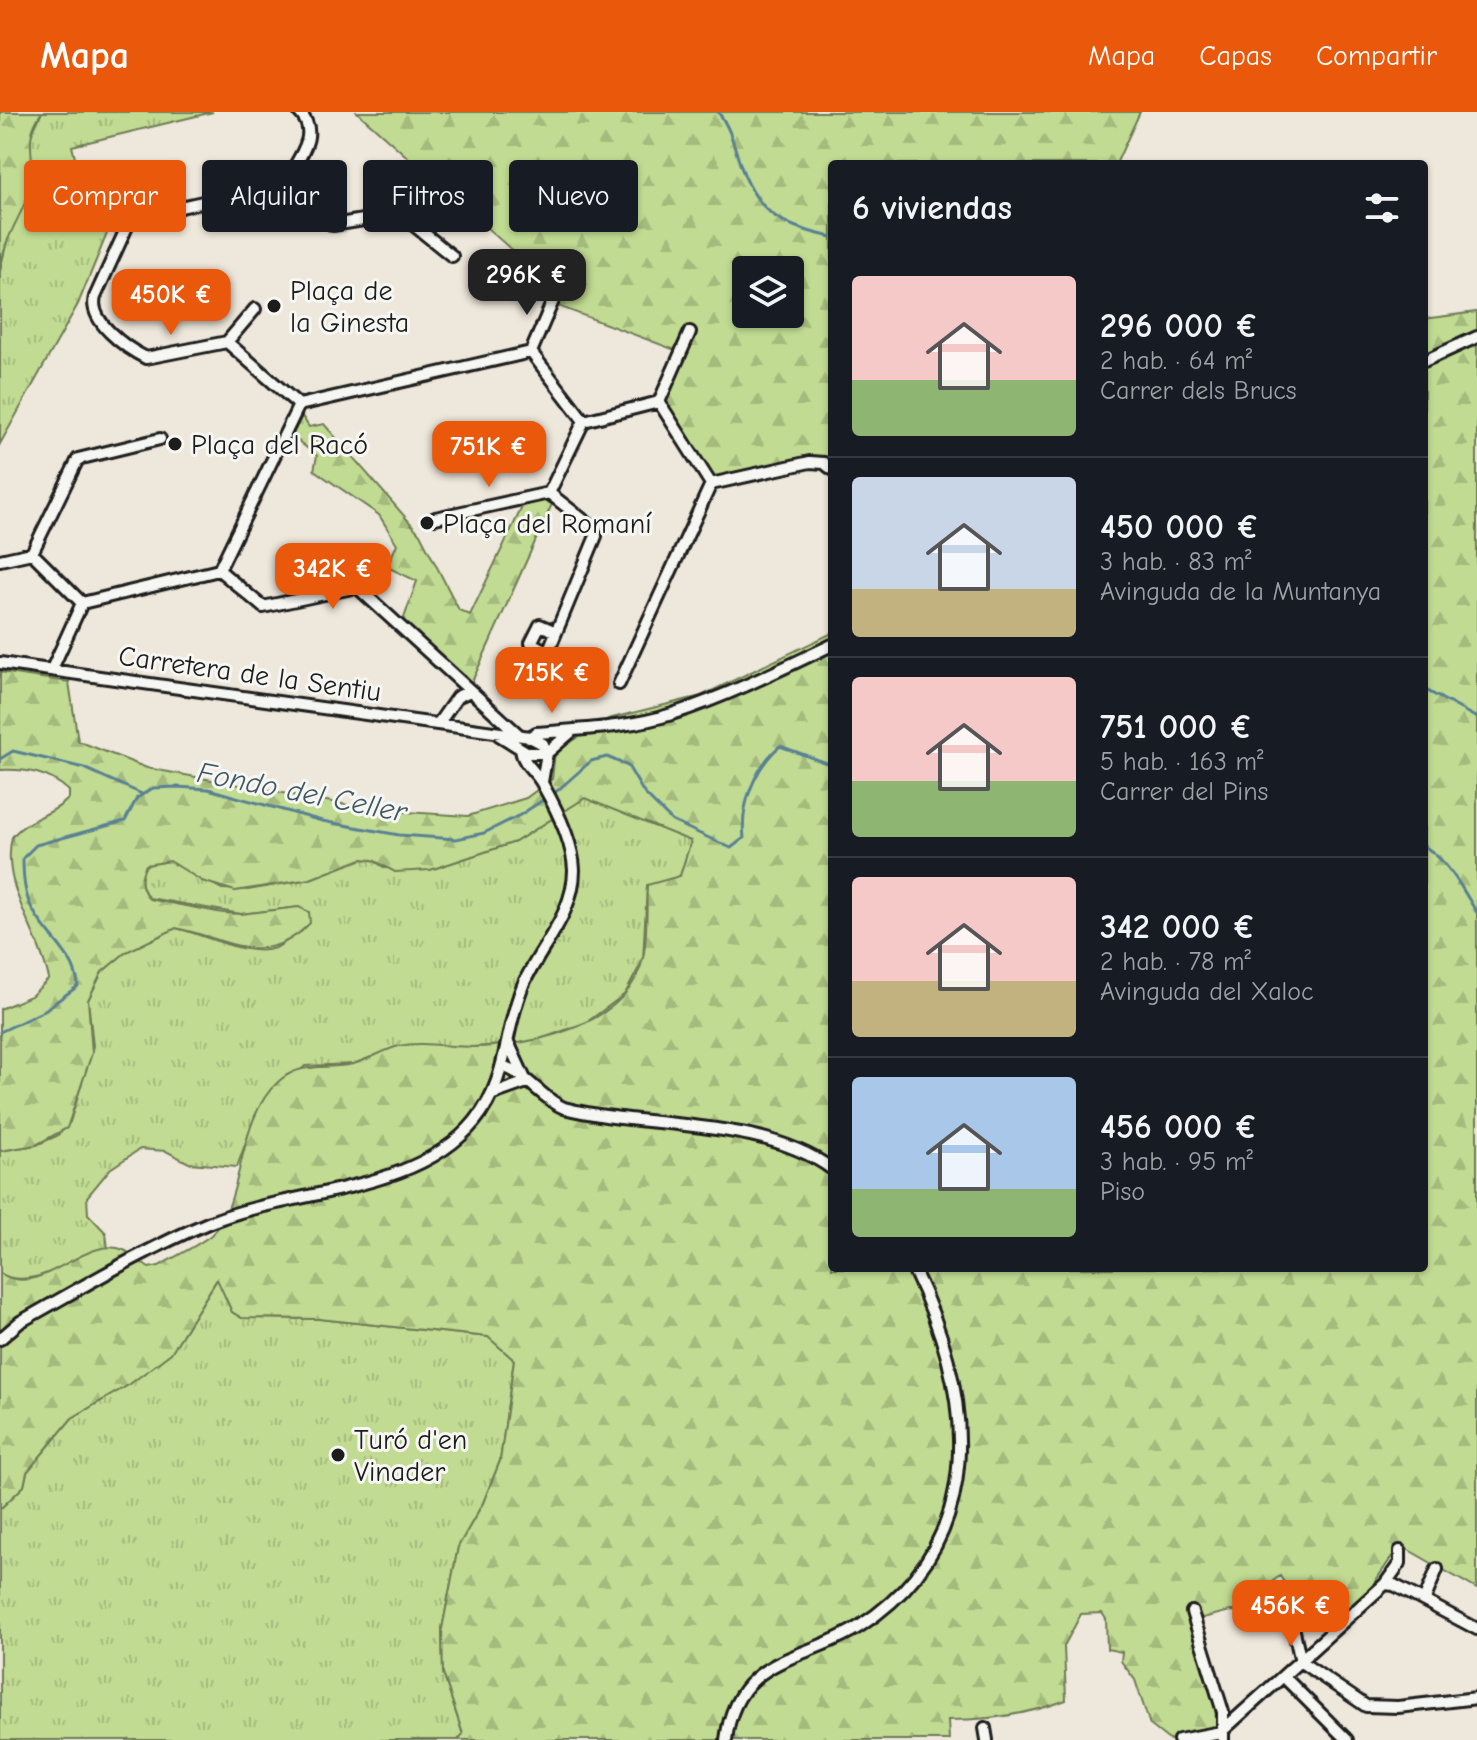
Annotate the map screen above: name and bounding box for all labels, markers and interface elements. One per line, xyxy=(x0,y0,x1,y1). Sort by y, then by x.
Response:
text: Mapa xyxy=(40,34,129,78)
text: Mapa xyxy=(1088,40,1155,72)
text: Capas xyxy=(1199,40,1272,72)
text: Compartir xyxy=(1316,40,1437,72)
chip: Comprar xyxy=(24,160,186,232)
chip: Alquilar xyxy=(202,160,347,232)
chip: Filtros xyxy=(363,160,493,232)
chip: Nuevo xyxy=(509,160,638,232)
icon: filters xyxy=(1360,186,1404,230)
text: 6 viviendas xyxy=(852,188,1012,228)
pin: 296K € xyxy=(462,249,592,317)
map controls xyxy=(732,256,804,328)
button: layers xyxy=(732,256,804,328)
text: 296K € xyxy=(486,260,568,290)
pin: 450K € xyxy=(106,269,236,337)
place label: Plaça de la Ginesta xyxy=(290,275,409,339)
text: 450K € xyxy=(130,280,212,310)
marker: Plaça de la Ginesta xyxy=(265,297,283,315)
text: 296 000 € xyxy=(1100,306,1258,346)
icon: home xyxy=(916,308,1012,404)
text: 2 hab. · 64 m² xyxy=(1100,346,1252,376)
text: Carrer dels Brucs xyxy=(1100,376,1297,406)
pin: 751K € xyxy=(424,421,554,489)
place label: Plaça del Racó xyxy=(191,429,368,461)
text: 751K € xyxy=(450,432,528,462)
marker: Plaça del Racó xyxy=(166,435,184,453)
text: 450 000 € xyxy=(1100,507,1259,547)
place label: Plaça del Romaní xyxy=(443,508,652,540)
icon: home xyxy=(916,509,1012,605)
marker: Plaça del Romaní xyxy=(418,514,436,532)
pin: 342K € xyxy=(268,543,398,611)
text: 3 hab. · 83 m² xyxy=(1100,547,1252,577)
text: 342K € xyxy=(293,554,373,584)
text: Avinguda de la Muntanya xyxy=(1100,577,1381,607)
street label: Carretera de la Sentiu xyxy=(117,640,383,708)
pin: 715K € xyxy=(487,647,617,715)
text: 715K € xyxy=(513,658,591,688)
text: 751 000 € xyxy=(1100,707,1253,747)
icon: home xyxy=(916,709,1012,805)
text: 5 hab. · 163 m² xyxy=(1100,747,1264,777)
water label: Fondo del Celler xyxy=(194,755,411,830)
text: Carrer del Pins xyxy=(1100,777,1268,807)
text: 342 000 € xyxy=(1100,907,1256,947)
icon: home xyxy=(916,909,1012,1005)
text: 2 hab. · 78 m² xyxy=(1100,947,1251,977)
text: Avinguda del Xaloc xyxy=(1100,977,1314,1007)
text: 456 000 € xyxy=(1100,1107,1258,1147)
icon: home xyxy=(916,1109,1012,1205)
text: 3 hab. · 95 m² xyxy=(1100,1147,1253,1177)
text: Piso xyxy=(1100,1177,1145,1207)
place label: Turó d'en Vinader xyxy=(354,1424,467,1488)
marker: Turó d'en Vinader xyxy=(329,1446,347,1464)
pin: 456K € xyxy=(1226,1580,1356,1648)
text: 456K € xyxy=(1250,1591,1332,1621)

